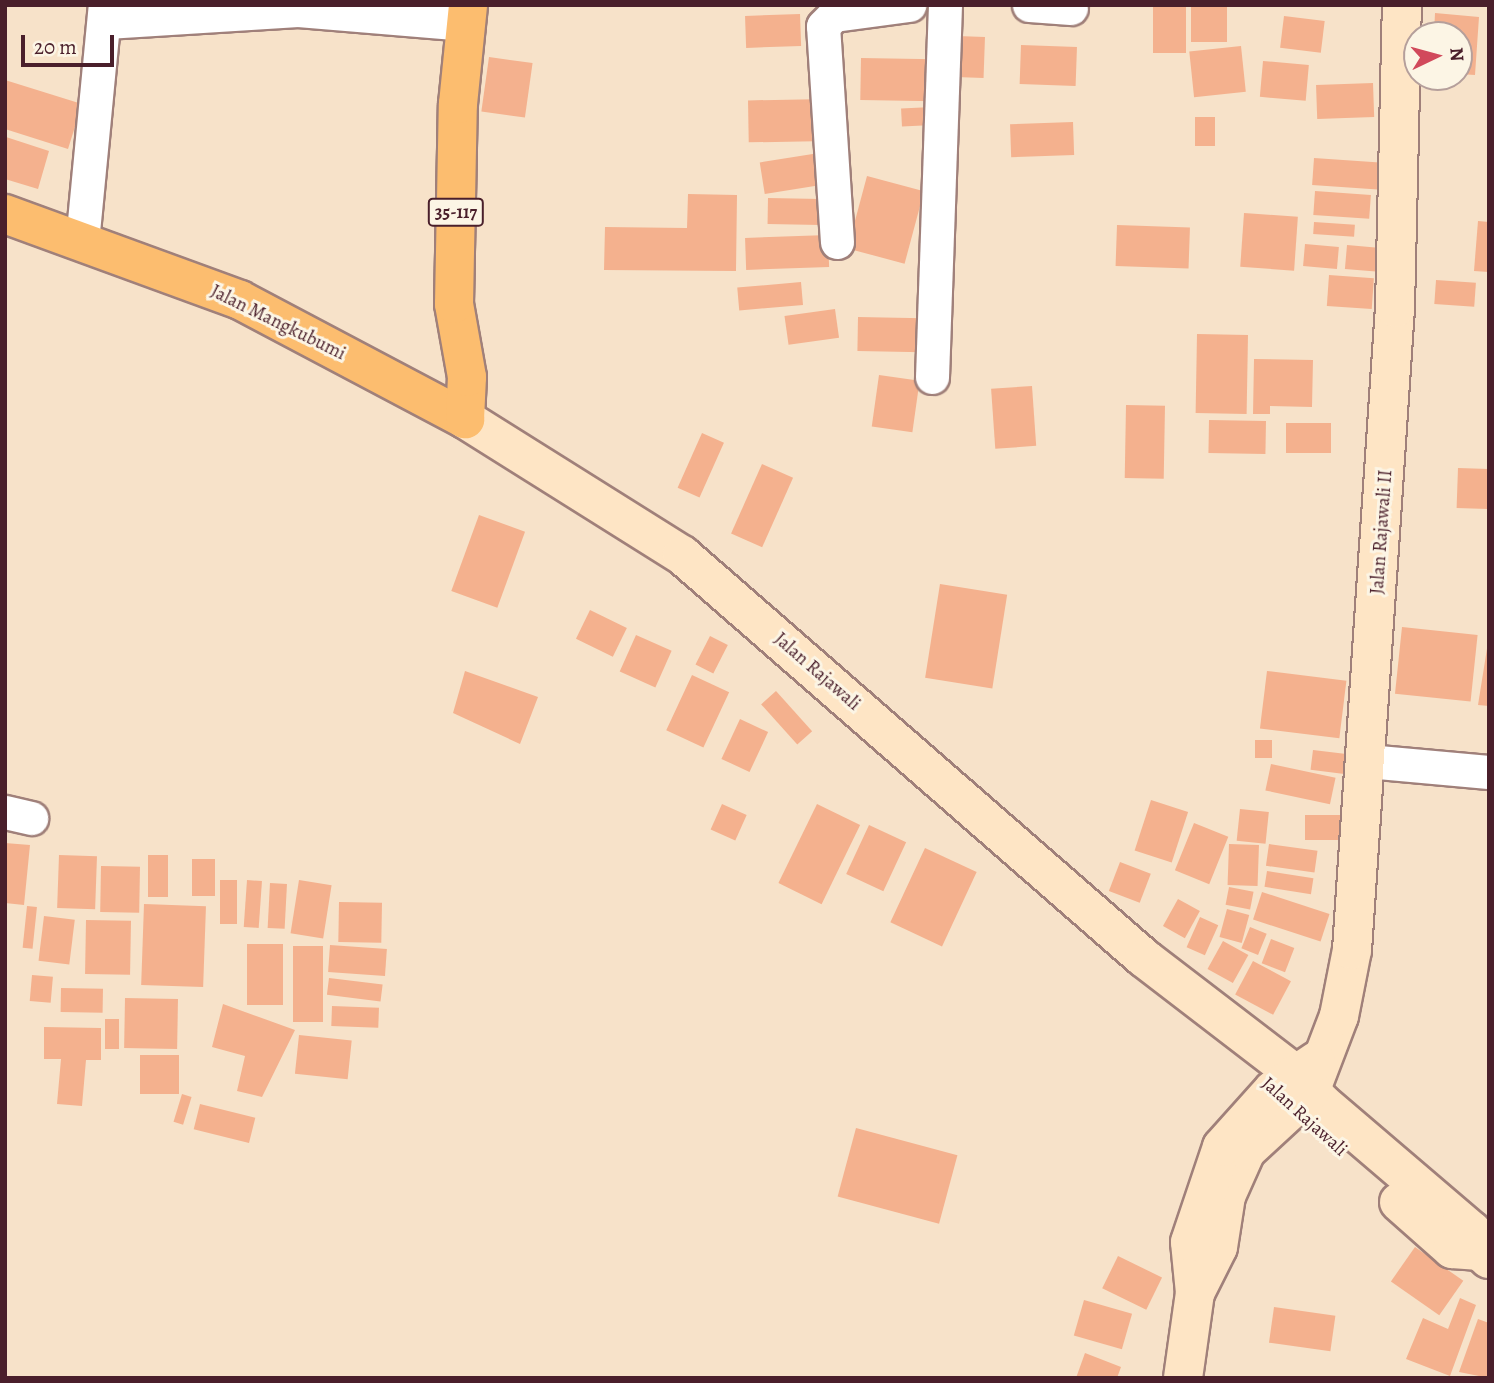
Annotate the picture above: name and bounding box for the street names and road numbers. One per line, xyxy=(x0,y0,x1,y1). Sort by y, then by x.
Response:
road number: 35-117 xyxy=(426,197,486,226)
street label: Jalan Mangkubumi xyxy=(207,280,349,366)
street label: Jalan Rajawali II xyxy=(1366,469,1398,595)
street label: Jalan Rajawali xyxy=(769,628,865,716)
street label: Jalan Rajawali xyxy=(1256,1073,1352,1161)

